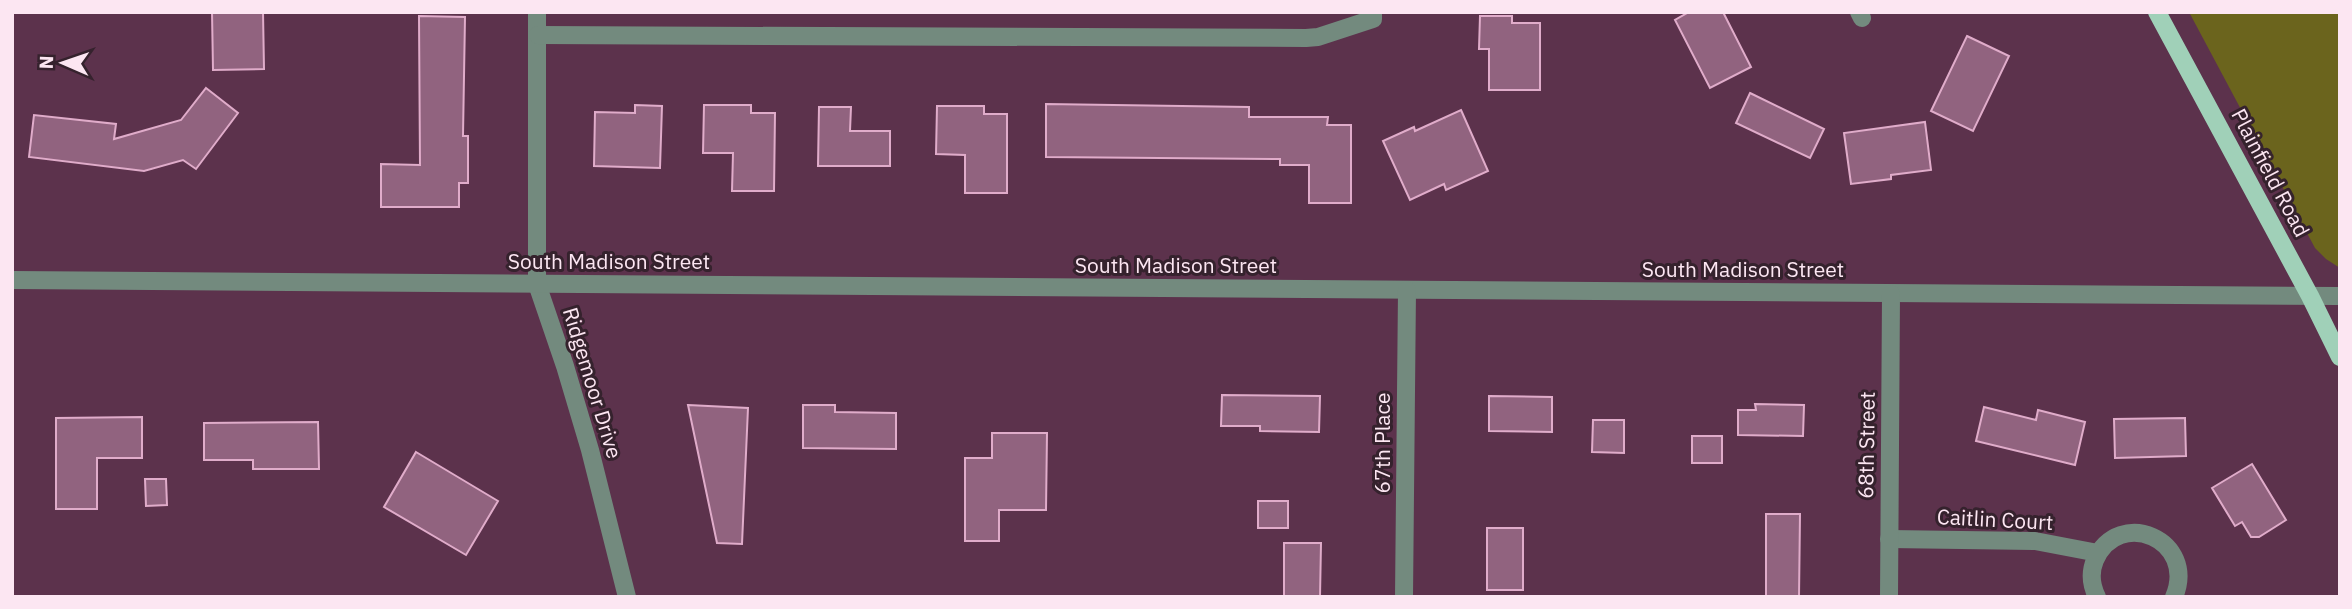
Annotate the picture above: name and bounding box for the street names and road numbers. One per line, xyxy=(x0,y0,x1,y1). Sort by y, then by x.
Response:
street label: Plainfield Road xyxy=(2225,104,2316,242)
street label: South Madison Street xyxy=(508,247,710,275)
street label: South Madison Street xyxy=(1075,251,1277,279)
street label: South Madison Street xyxy=(1642,255,1844,283)
street label: Ridgemoor Drive xyxy=(557,304,629,462)
street label: 68th Street xyxy=(1851,391,1881,499)
street label: 67th Place xyxy=(1368,392,1396,494)
street label: Caitlin Court xyxy=(1936,502,2054,536)

